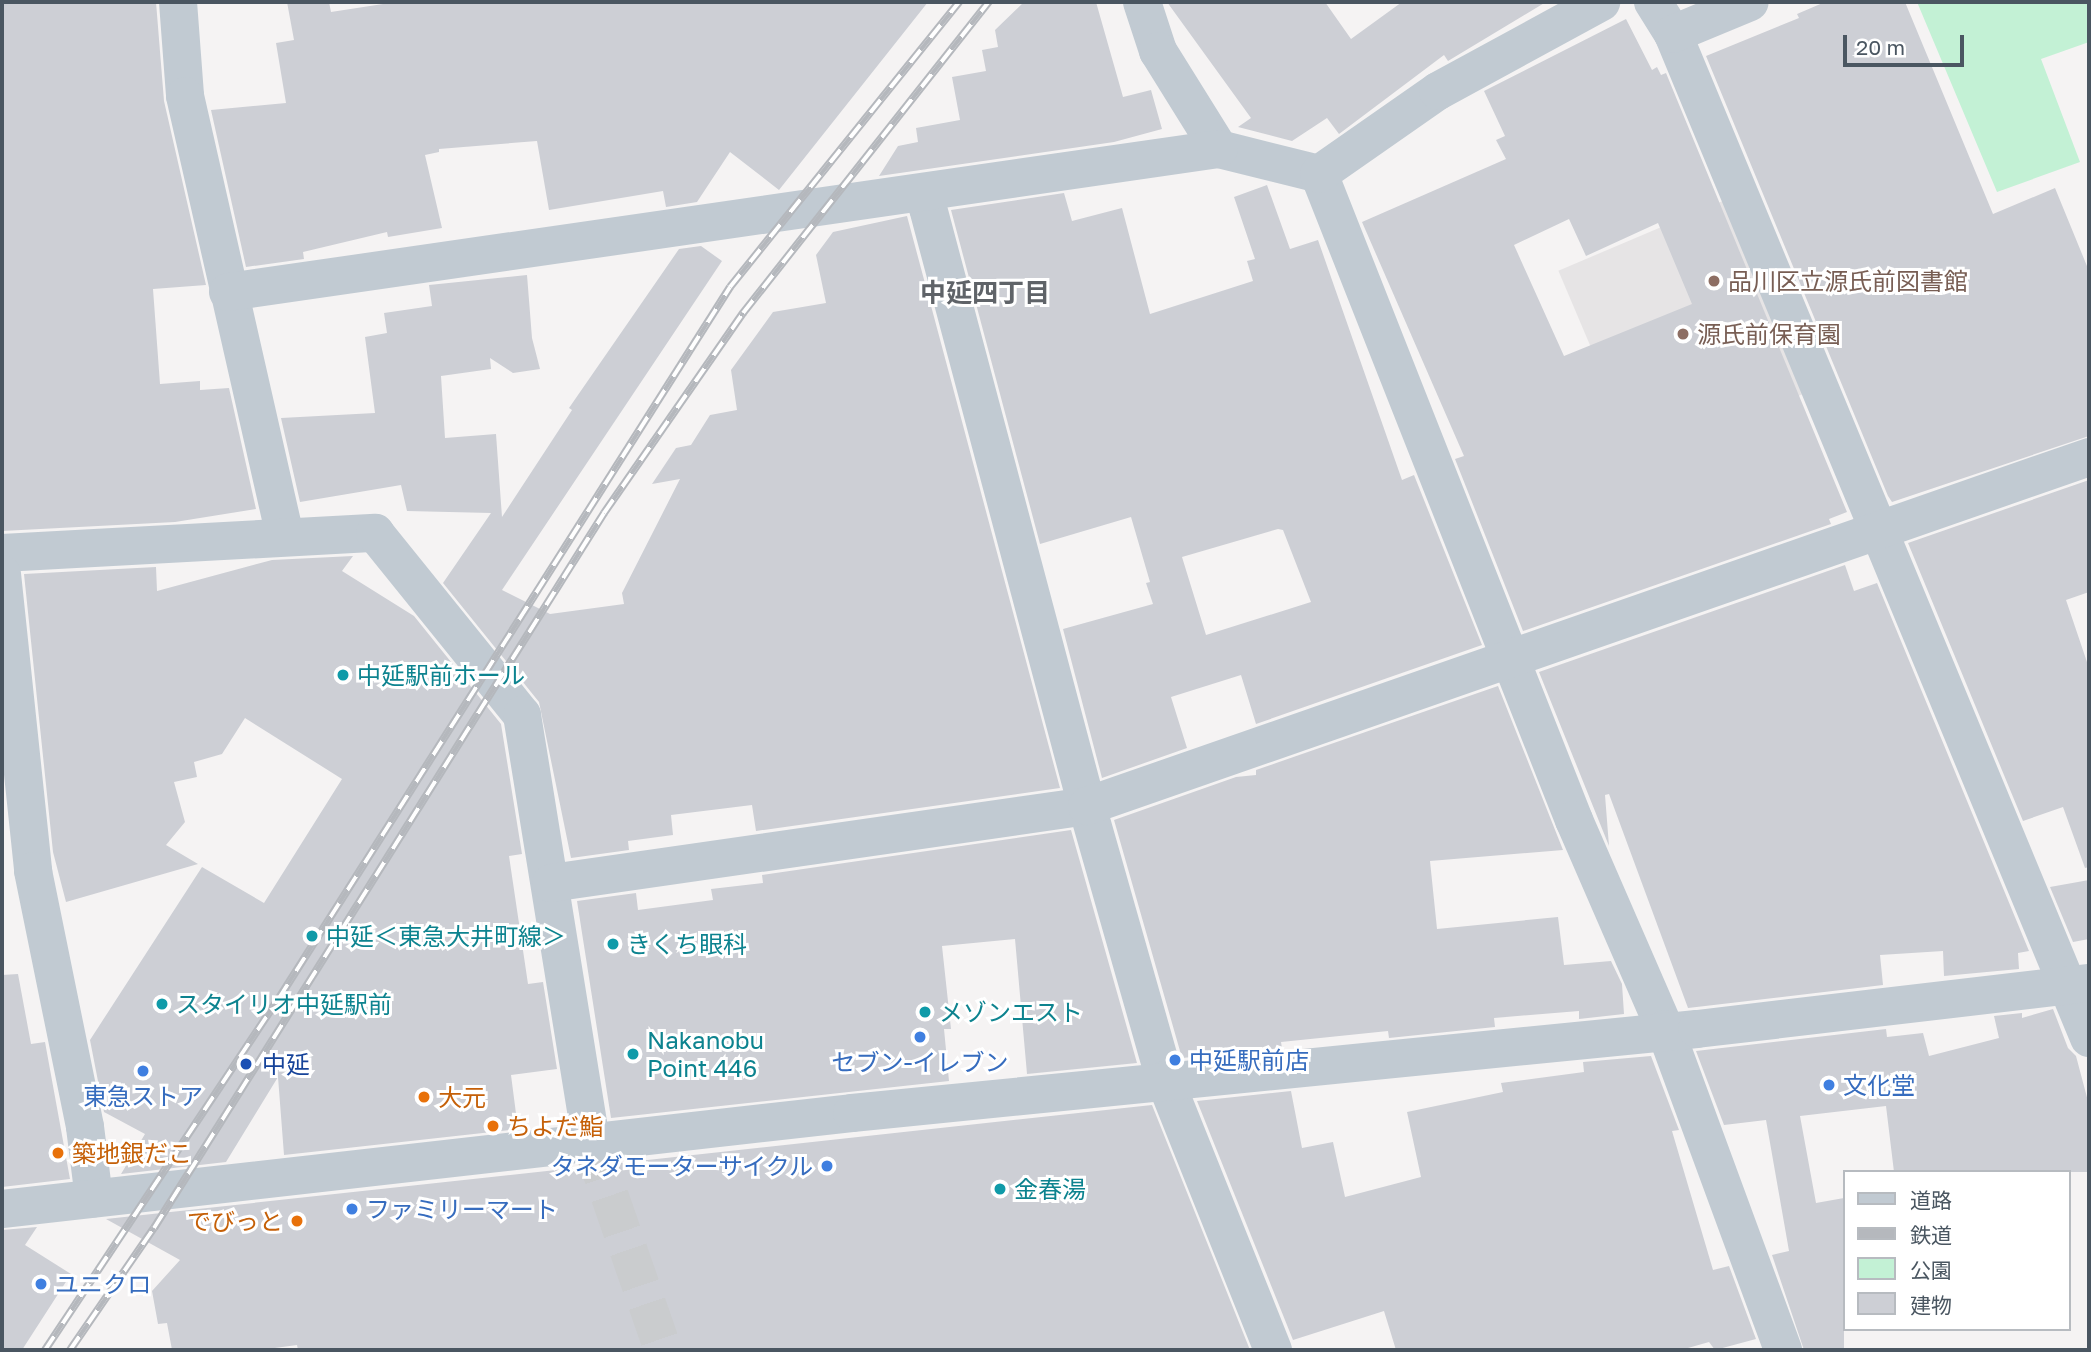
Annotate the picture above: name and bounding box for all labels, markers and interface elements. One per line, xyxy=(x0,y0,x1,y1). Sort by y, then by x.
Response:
scale bar xyxy=(1846,21,1967,65)
text: 20 m xyxy=(1856,34,1905,60)
place label: 品川区立源氏前図書館 xyxy=(1728,267,1968,295)
marker: 品川区立源氏前図書館 xyxy=(1706,273,1722,289)
district label: 中延四丁目 xyxy=(920,277,1050,309)
place label: 源氏前保育園 xyxy=(1697,320,1841,348)
marker: 源氏前保育園 xyxy=(1675,326,1691,342)
place label: 中延駅前ホール xyxy=(357,661,525,689)
marker: 中延駅前ホール xyxy=(335,667,351,683)
place label: 中延＜東急大井町線＞ xyxy=(326,922,566,950)
marker: 中延＜東急大井町線＞ xyxy=(304,928,320,944)
place label: きくち眼科 xyxy=(627,930,747,958)
marker: きくち眼科 xyxy=(605,936,621,952)
place label: スタイリオ中延駅前 xyxy=(176,990,392,1018)
marker: スタイリオ中延駅前 xyxy=(154,996,170,1012)
place label: メゾンエスト xyxy=(939,998,1083,1026)
marker: メゾンエスト xyxy=(917,1004,933,1020)
place label: Nakanobu Point 446 xyxy=(647,1026,764,1082)
marker: セブン-イレブン xyxy=(912,1029,928,1045)
marker: Nakanobu Point 446 xyxy=(625,1046,641,1062)
place label: 中延駅前店 xyxy=(1189,1046,1309,1074)
place label: セブン-イレブン xyxy=(831,1048,1009,1076)
place label: 中延 xyxy=(262,1050,310,1078)
marker: 中延駅前店 xyxy=(1167,1052,1183,1068)
marker: 中延 xyxy=(236,1054,256,1074)
marker: 東急ストア xyxy=(135,1063,151,1079)
place label: 文化堂 xyxy=(1843,1071,1915,1099)
marker: 文化堂 xyxy=(1821,1077,1837,1093)
place label: 東急ストア xyxy=(83,1082,203,1110)
place label: 大元 xyxy=(438,1083,486,1111)
marker: 大元 xyxy=(416,1089,432,1105)
place label: ちよだ鮨 xyxy=(507,1112,603,1140)
marker: ちよだ鮨 xyxy=(485,1118,501,1134)
place label: 築地銀だこ xyxy=(72,1139,192,1167)
marker: 築地銀だこ xyxy=(50,1145,66,1161)
place label: タネダモーターサイクル xyxy=(549,1152,813,1180)
marker: タネダモーターサイクル xyxy=(819,1158,835,1174)
legend xyxy=(1842,1170,2070,1331)
place label: 金春湯 xyxy=(1014,1175,1086,1203)
marker: 金春湯 xyxy=(992,1181,1008,1197)
text: 道路 xyxy=(1910,1187,1952,1213)
place label: ファミリーマート xyxy=(366,1195,558,1223)
marker: ファミリーマート xyxy=(344,1201,360,1217)
place label: でびっと xyxy=(187,1207,283,1235)
marker: でびっと xyxy=(289,1213,305,1229)
text: 鉄道 xyxy=(1910,1222,1952,1248)
text: 公園 xyxy=(1910,1257,1952,1283)
place label: ユニクロ xyxy=(55,1270,151,1298)
marker: ユニクロ xyxy=(33,1276,49,1292)
text: 建物 xyxy=(1910,1292,1952,1318)

